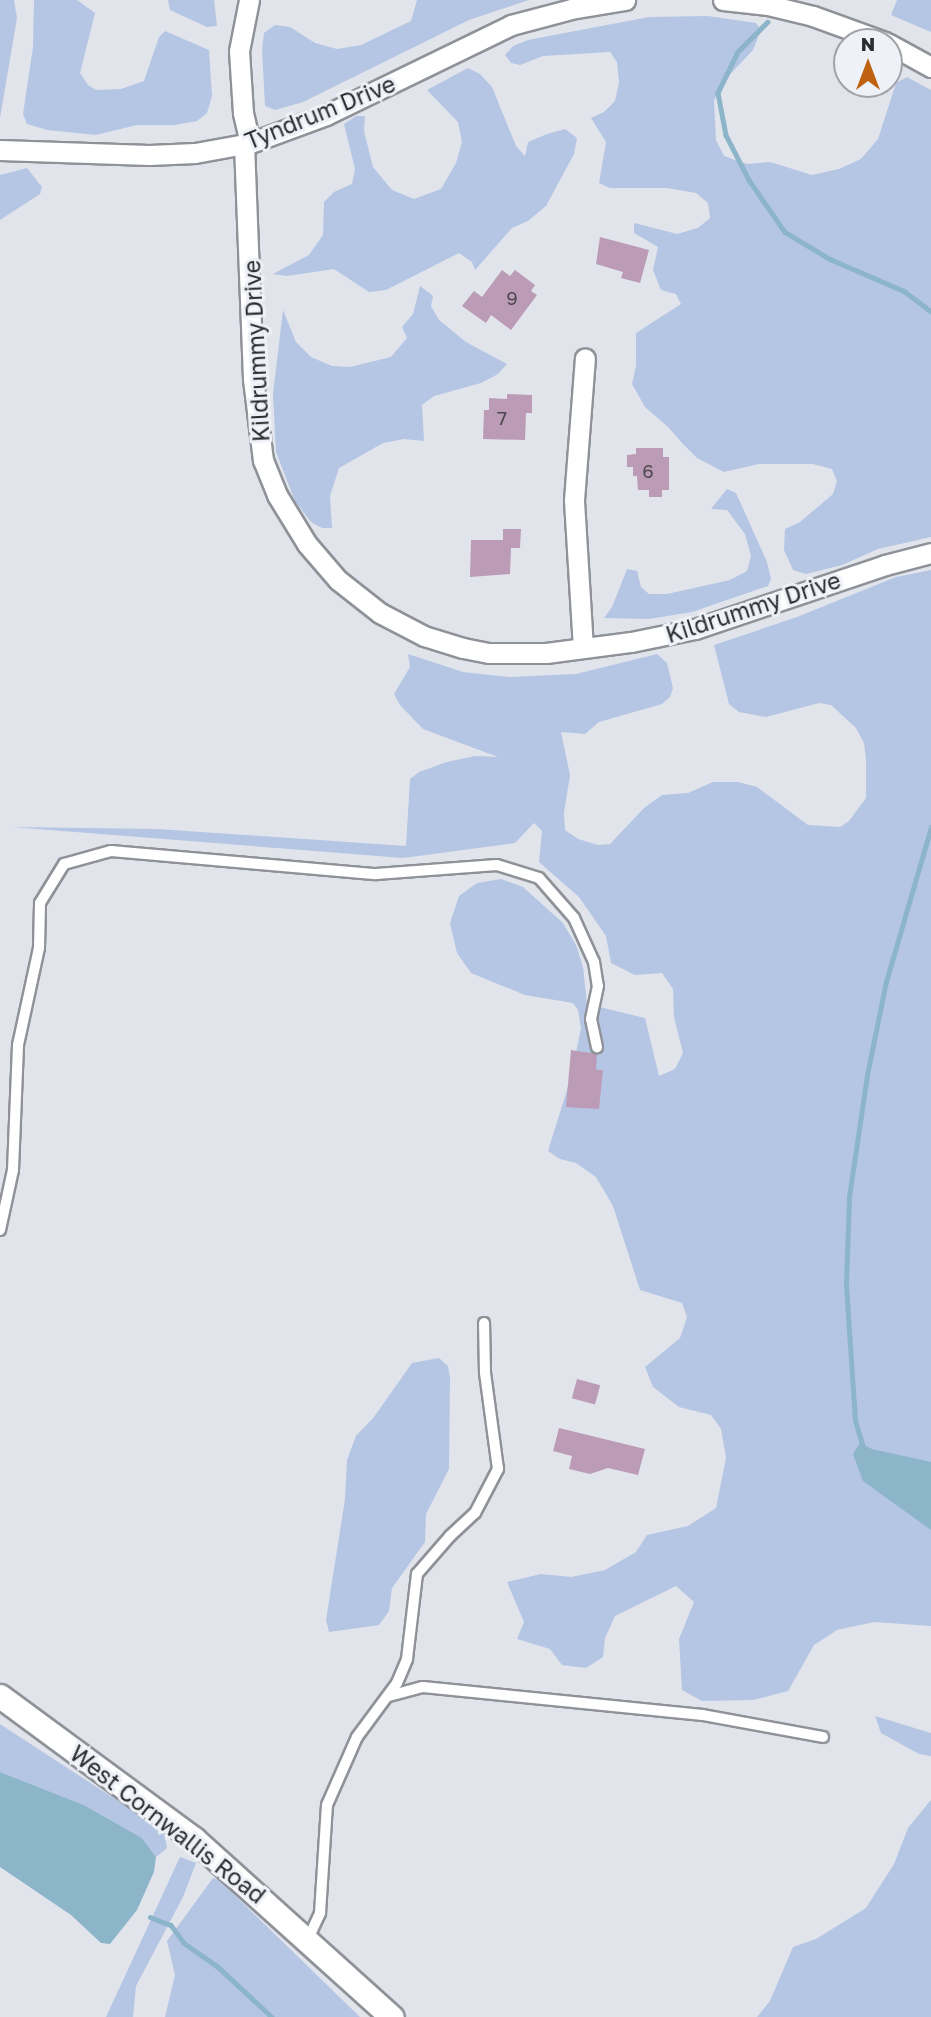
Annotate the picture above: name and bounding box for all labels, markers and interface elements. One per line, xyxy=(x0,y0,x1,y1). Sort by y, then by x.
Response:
north arrow xyxy=(833,28,903,98)
text: N xyxy=(861,32,875,55)
street label: Tyndrum Drive xyxy=(241,69,399,155)
street label: Kildrummy Drive xyxy=(237,259,275,443)
house number: 9 xyxy=(506,287,518,309)
house number: 7 xyxy=(497,407,507,429)
house number: 6 xyxy=(642,460,654,482)
street label: Kildrummy Drive xyxy=(662,566,844,648)
street label: West Cornwallis Road xyxy=(65,1739,271,1909)

